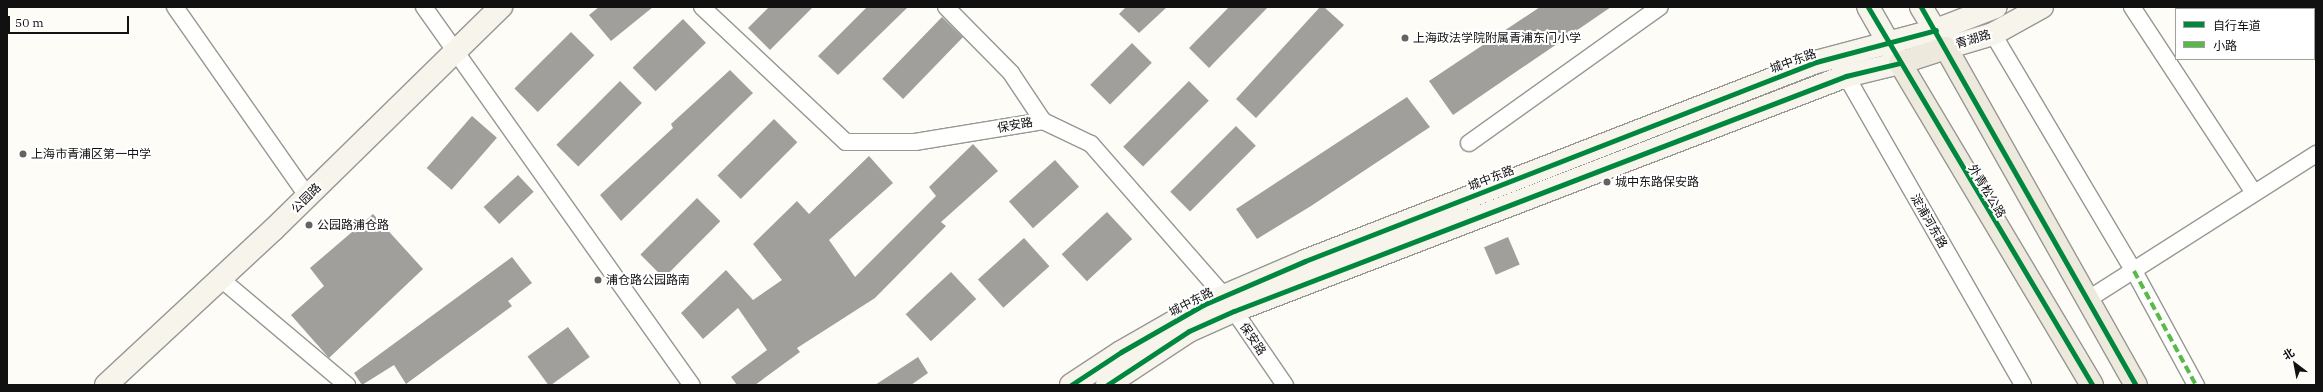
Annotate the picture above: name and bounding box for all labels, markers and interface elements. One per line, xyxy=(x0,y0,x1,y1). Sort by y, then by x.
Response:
scale bar xyxy=(10,8,131,34)
legend xyxy=(2175,8,2315,60)
text: 50 m xyxy=(15,15,44,30)
text: 自行车道 xyxy=(2213,18,2261,33)
street label: 青湖路 xyxy=(1954,27,1992,51)
place label: 上海政法学院附属青浦东门小学 xyxy=(1413,31,1581,45)
marker: 上海政法学院附属青浦东门小学 xyxy=(1400,33,1410,43)
text: 小路 xyxy=(2213,38,2237,53)
street label: 城中东路 xyxy=(1768,46,1818,76)
street label: 保安路 xyxy=(996,115,1034,135)
place label: 上海市青浦区第一中学 xyxy=(31,147,151,161)
marker: 上海市青浦区第一中学 xyxy=(18,149,28,159)
street label: 外青松公路 xyxy=(1965,162,2009,220)
street label: 城中东路 xyxy=(1466,163,1516,193)
place label: 城中东路保安路 xyxy=(1615,175,1699,189)
marker: 城中东路保安路 xyxy=(1602,177,1612,187)
street label: 公园路 xyxy=(288,180,324,216)
street label: 淀浦河东路 xyxy=(1908,191,1950,251)
place label: 公园路浦仓路 xyxy=(317,218,389,232)
marker: 公园路浦仓路 xyxy=(304,220,314,230)
place label: 浦仓路公园路南 xyxy=(606,273,690,287)
marker: 浦仓路公园路南 xyxy=(593,275,603,285)
street label: 城中东路 xyxy=(1166,285,1216,319)
street label: 保安路 xyxy=(1237,320,1269,358)
north arrow xyxy=(2275,344,2315,384)
text: 北 xyxy=(2280,345,2297,363)

